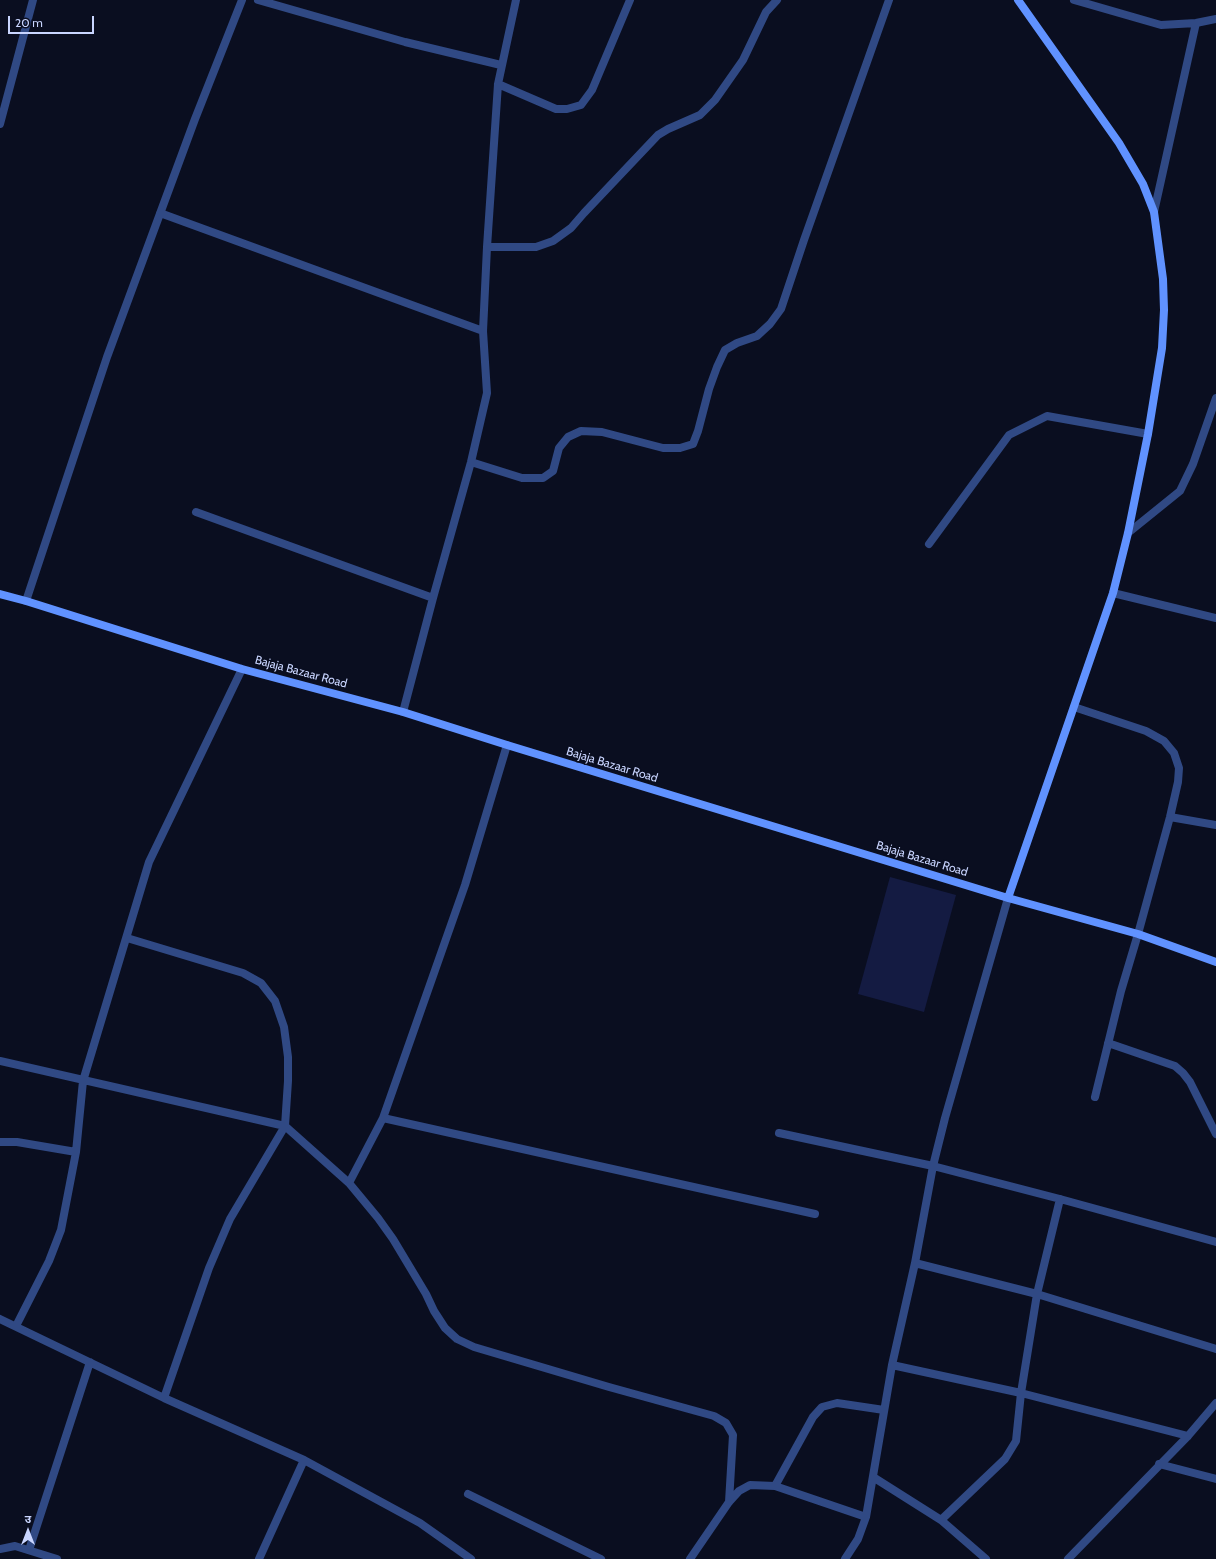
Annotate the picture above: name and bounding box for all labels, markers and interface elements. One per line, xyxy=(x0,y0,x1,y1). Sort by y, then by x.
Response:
scale bar xyxy=(10,8,96,34)
text: 20 m xyxy=(15,15,43,30)
street label: Bajaja Bazaar Road xyxy=(253,653,349,691)
street label: Bajaja Bazaar Road xyxy=(565,744,659,786)
street label: Bajaja Bazaar Road xyxy=(875,838,969,880)
north arrow xyxy=(8,1511,48,1551)
text: उ xyxy=(25,1512,31,1526)

